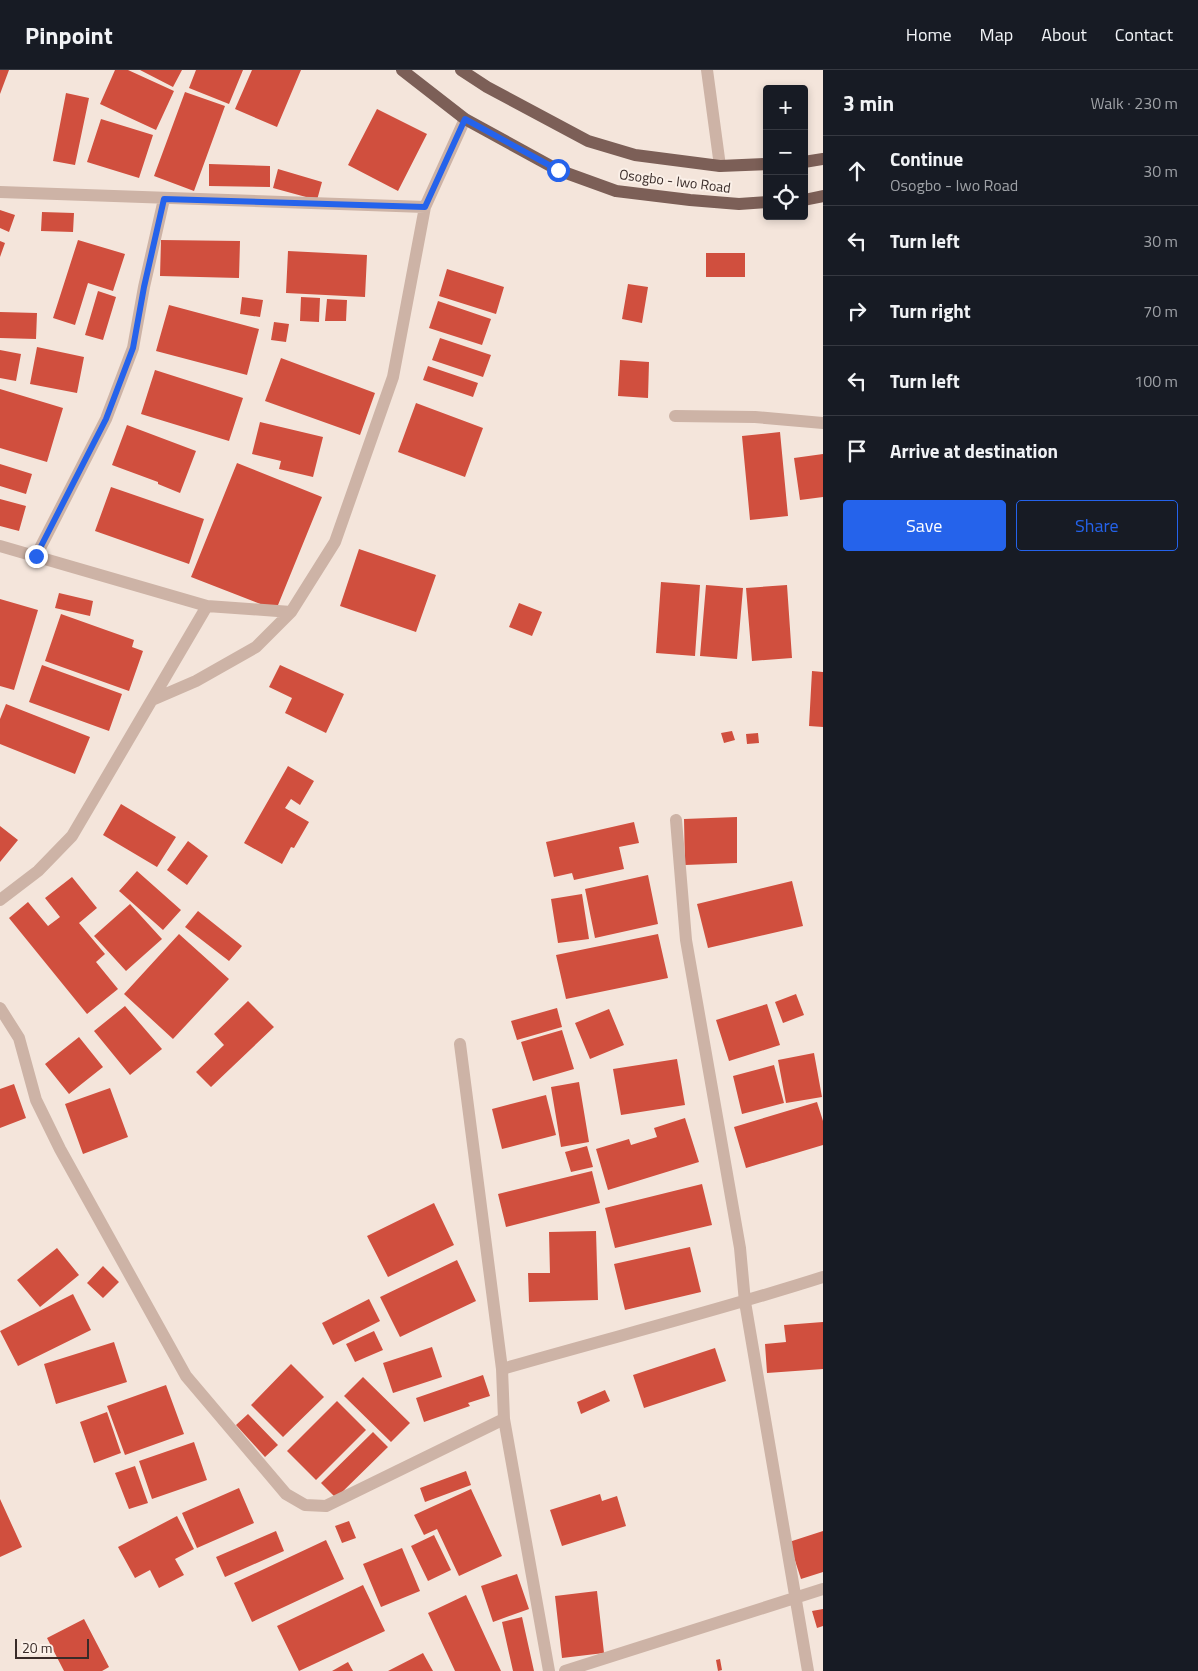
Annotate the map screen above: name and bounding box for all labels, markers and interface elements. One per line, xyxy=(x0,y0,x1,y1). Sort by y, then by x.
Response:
text: Pinpoint xyxy=(25,17,113,53)
text: Home xyxy=(906,21,952,48)
text: Map xyxy=(980,21,1013,48)
text: About xyxy=(1041,21,1087,48)
text: Contact xyxy=(1115,21,1173,48)
map controls xyxy=(763,85,808,220)
button: + xyxy=(763,85,808,130)
text: 3 min xyxy=(843,87,894,119)
text: Walk · 230 m xyxy=(1090,91,1178,115)
button: − xyxy=(763,130,808,175)
text: Continue xyxy=(890,144,963,173)
icon: ahead xyxy=(843,157,871,185)
route start xyxy=(547,159,570,182)
text: 30 m xyxy=(1143,159,1178,183)
street label: Osogbo - Iwo Road xyxy=(618,163,732,198)
text: Osogbo - Iwo Road xyxy=(890,173,1018,197)
button: locate xyxy=(763,175,808,220)
text: Turn left xyxy=(890,226,960,255)
icon: left xyxy=(843,227,871,255)
text: 30 m xyxy=(1143,229,1178,253)
text: Turn right xyxy=(890,296,971,325)
icon: right xyxy=(843,297,871,325)
text: 70 m xyxy=(1143,299,1178,323)
text: Turn left xyxy=(890,366,960,395)
icon: left xyxy=(843,367,871,395)
text: 100 m xyxy=(1134,369,1178,393)
text: Arrive at destination xyxy=(890,436,1058,465)
icon: arrive xyxy=(843,437,871,465)
button: Save xyxy=(843,500,1006,551)
button: Share xyxy=(1016,500,1178,551)
route end xyxy=(25,545,48,568)
scale bar xyxy=(15,1636,89,1659)
text: 20 m xyxy=(22,1637,52,1658)

